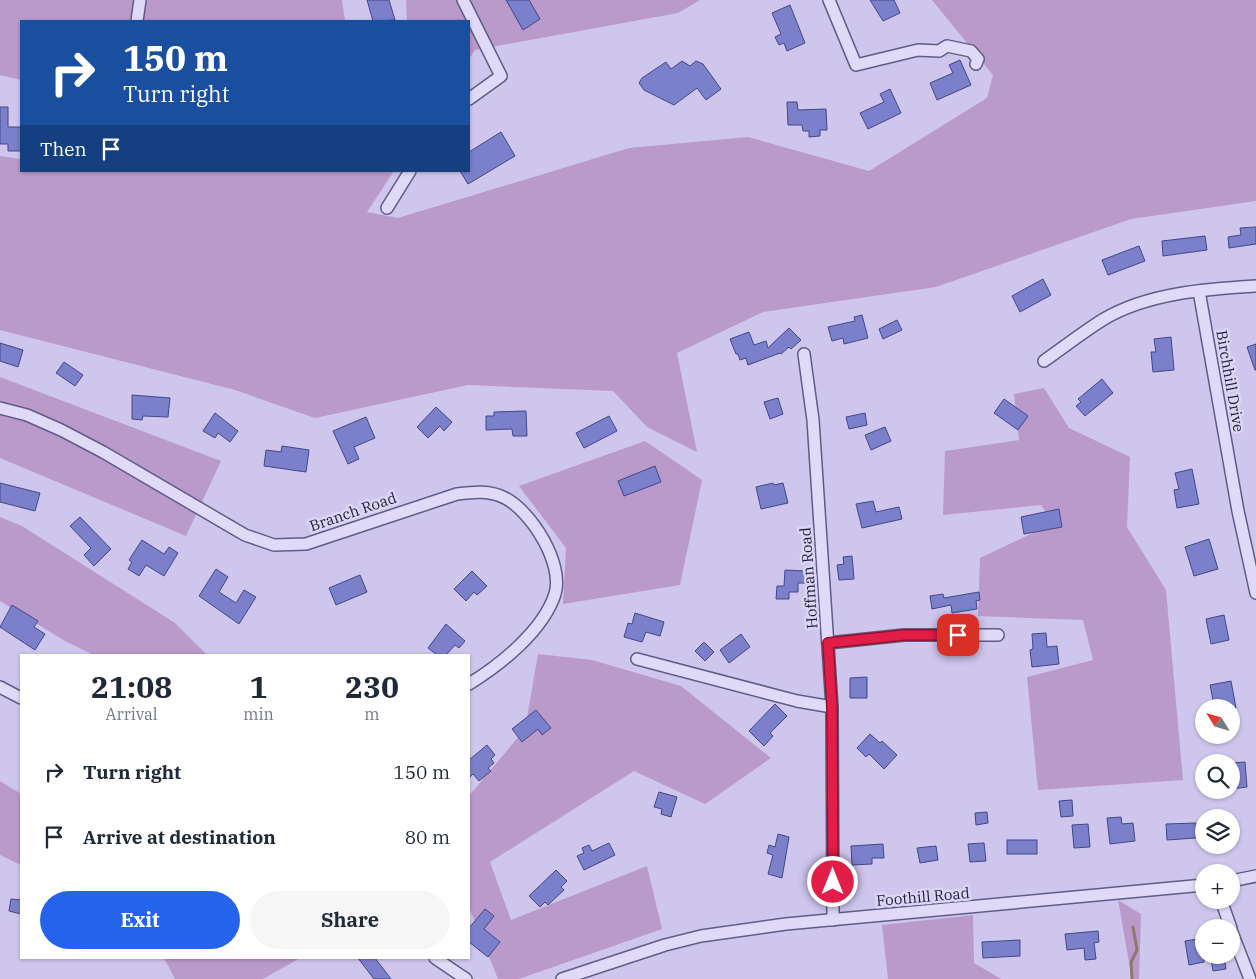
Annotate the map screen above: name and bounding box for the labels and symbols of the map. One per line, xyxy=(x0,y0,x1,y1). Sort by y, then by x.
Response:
street label: Birchhill Drive xyxy=(1212,329,1249,433)
street label: Branch Road xyxy=(307,488,399,535)
street label: Hoffman Road xyxy=(795,527,822,629)
pin xyxy=(937,614,979,656)
north arrow xyxy=(1195,699,1240,744)
position arrow xyxy=(806,855,858,907)
street label: Foothill Road xyxy=(876,883,970,910)

